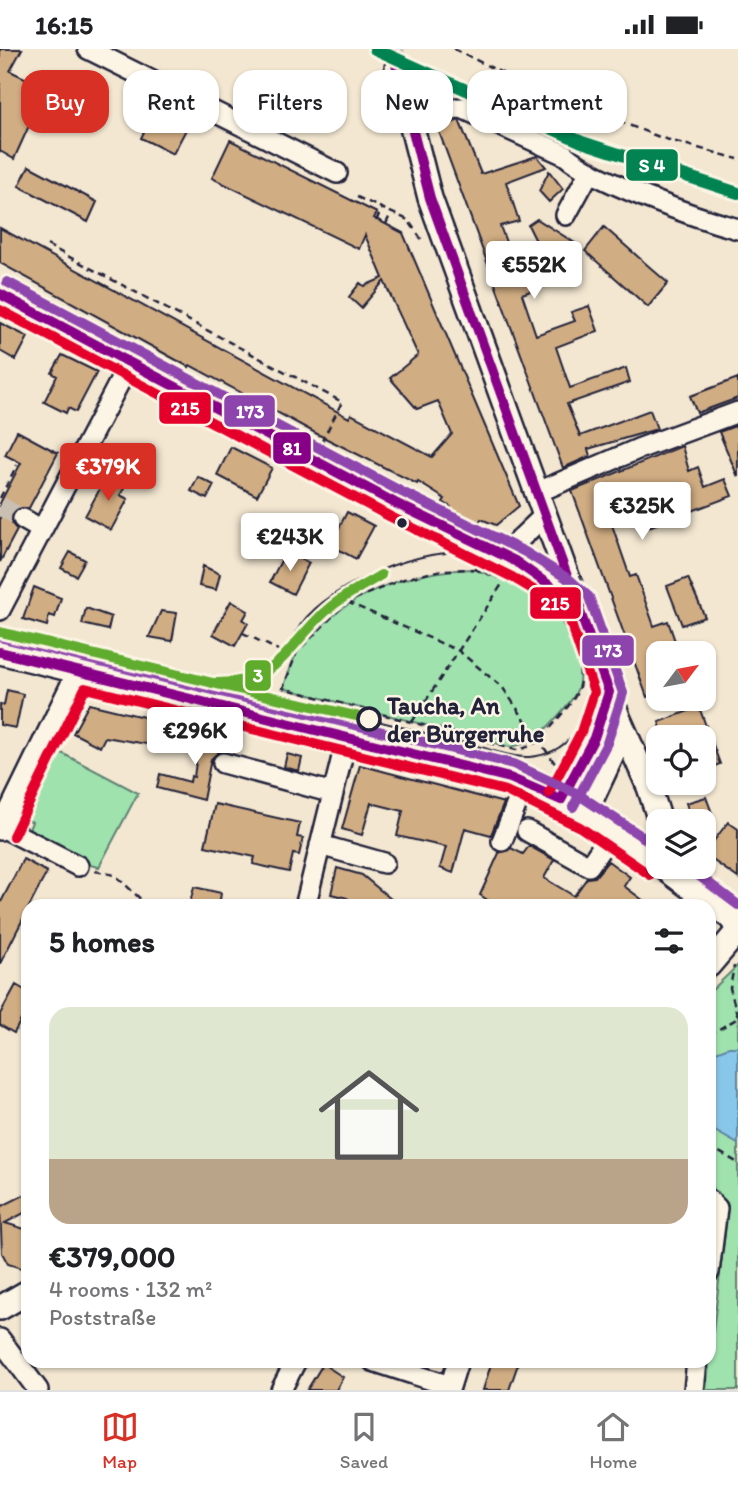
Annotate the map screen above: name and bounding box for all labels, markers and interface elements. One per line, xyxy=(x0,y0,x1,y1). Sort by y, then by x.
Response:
text: 16:15 xyxy=(35,9,93,41)
chip: Buy xyxy=(21,70,109,133)
chip: Rent xyxy=(123,70,219,133)
chip: Filters xyxy=(233,70,347,133)
chip: New xyxy=(361,70,453,133)
chip: Apartment xyxy=(467,70,627,133)
line badge: S 4 xyxy=(625,148,679,182)
text: S 4 xyxy=(639,154,666,177)
pin: €552K xyxy=(485,241,583,301)
text: €552K xyxy=(502,250,566,278)
line badge: 215 xyxy=(158,391,212,425)
line badge: 173 xyxy=(223,394,276,428)
text: 215 xyxy=(171,397,199,420)
text: 173 xyxy=(236,400,264,423)
line badge: 81 xyxy=(272,431,312,465)
text: 81 xyxy=(282,437,302,460)
pin: €379K xyxy=(59,443,157,503)
text: €379K xyxy=(76,452,140,480)
pin: €325K xyxy=(593,483,691,542)
text: €325K xyxy=(610,491,674,519)
pin: €243K xyxy=(241,513,339,573)
unlabelled marker xyxy=(395,516,409,530)
text: €243K xyxy=(257,522,323,550)
line badge: 215 xyxy=(529,586,582,620)
text: 215 xyxy=(541,592,569,615)
line badge: 173 xyxy=(581,634,635,667)
text: 173 xyxy=(594,639,622,662)
north arrow xyxy=(646,641,716,711)
map controls xyxy=(646,641,716,879)
line badge: 3 xyxy=(244,659,272,692)
text: 3 xyxy=(253,664,263,687)
place label: Taucha, An der Bürgerruhe xyxy=(386,691,544,749)
pin: €296K xyxy=(146,707,244,767)
marker: Taucha, An der Bürgerruhe xyxy=(357,707,381,731)
text: €296K xyxy=(163,716,227,744)
button: locate xyxy=(646,725,716,795)
button: layers xyxy=(646,809,716,879)
icon: filters xyxy=(650,922,688,960)
text: 5 homes xyxy=(49,923,155,960)
icon: home xyxy=(306,1052,432,1178)
text: €379,000 xyxy=(49,1238,176,1275)
text: 4 rooms · 132 m² xyxy=(49,1275,212,1303)
text: Poststraße xyxy=(49,1303,156,1331)
tab: Map xyxy=(101,1408,139,1473)
tab: Saved xyxy=(340,1408,388,1473)
tab: Home xyxy=(589,1408,637,1473)

